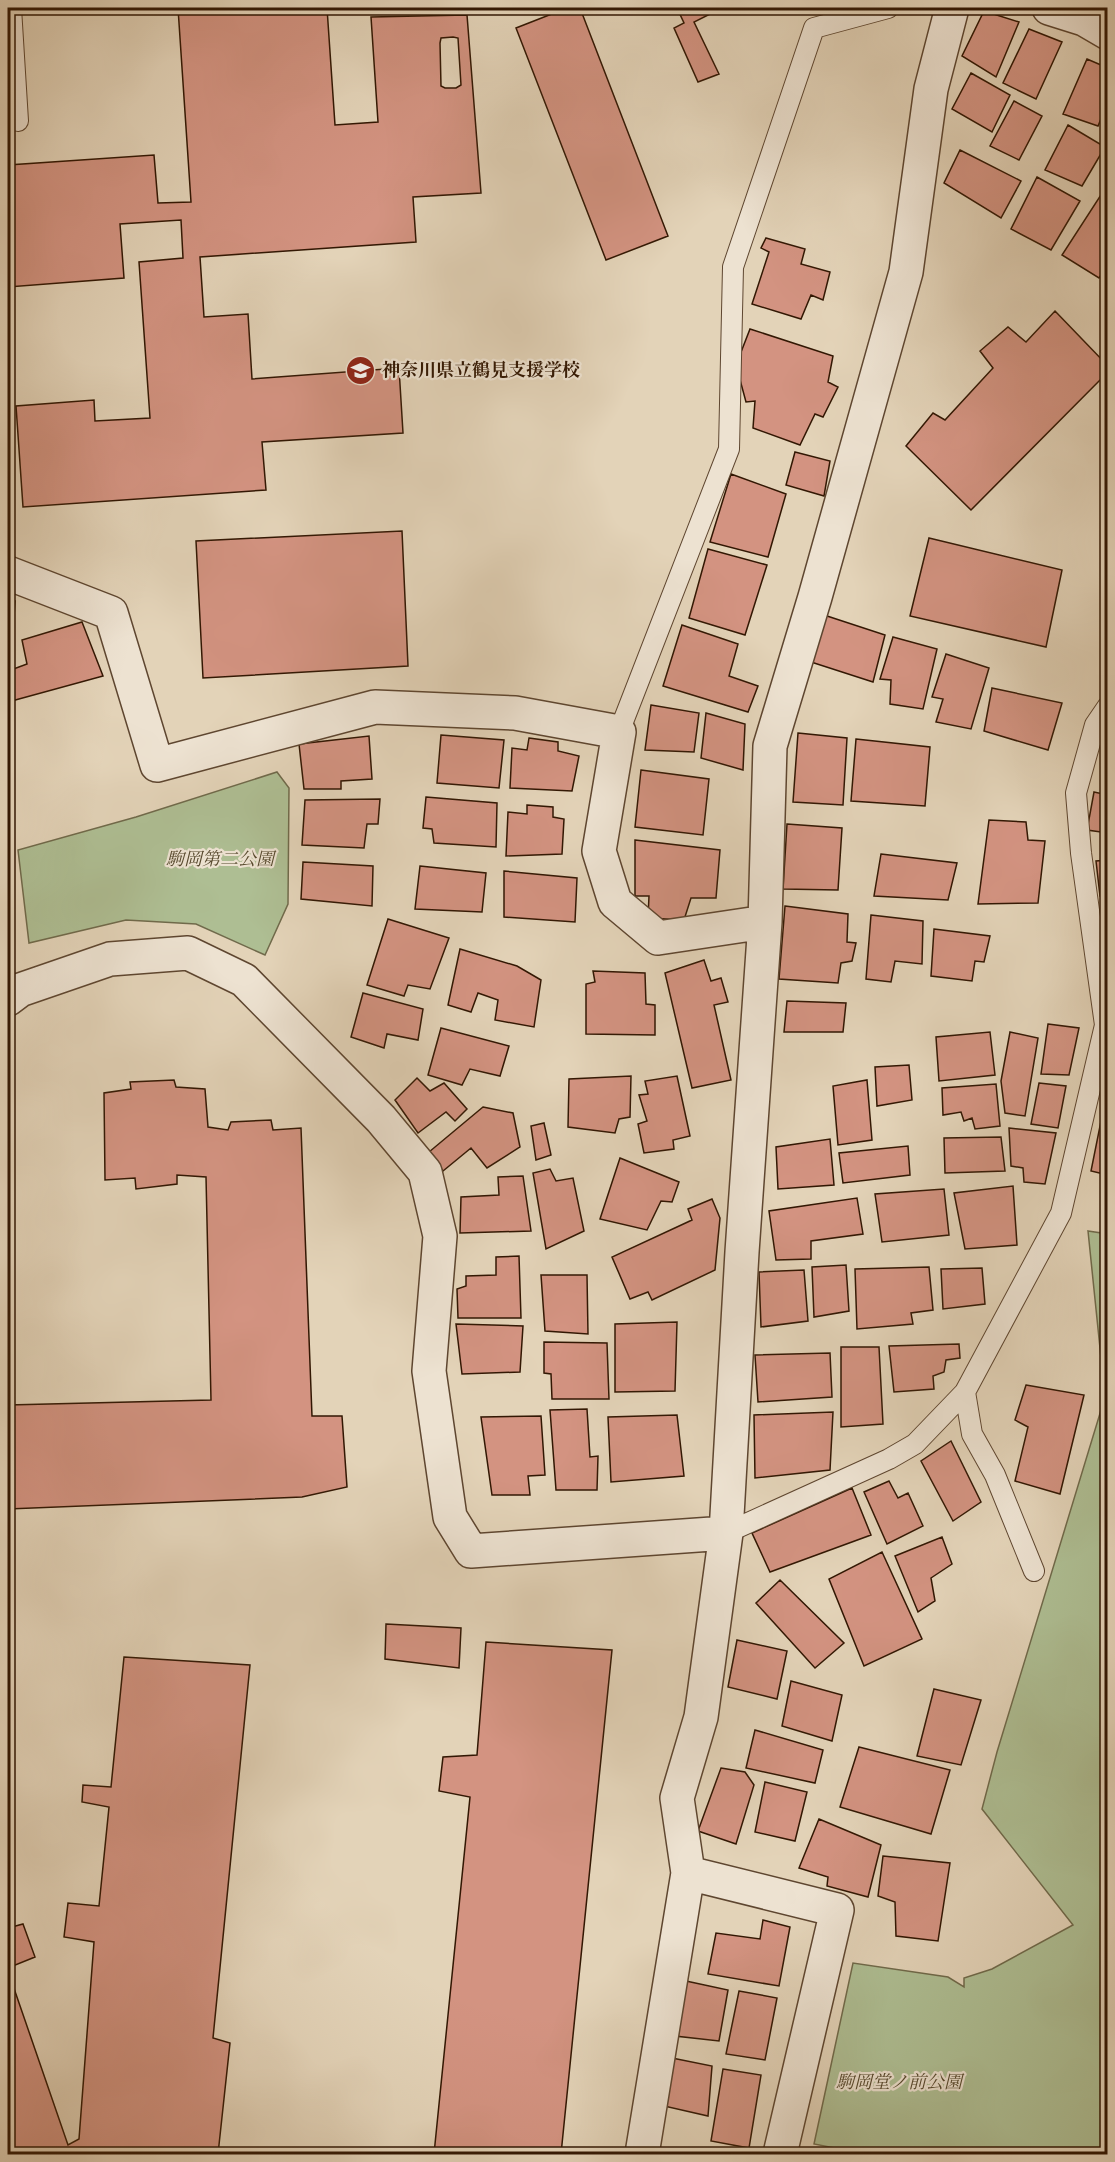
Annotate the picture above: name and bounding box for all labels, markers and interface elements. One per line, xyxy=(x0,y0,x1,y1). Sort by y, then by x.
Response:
school or university icon: 神奈川県立鶴見支援学校 xyxy=(345,355,377,387)
place label: 神奈川県立鶴見支援学校 xyxy=(382,360,580,383)
park label: 駒岡第二公園 xyxy=(166,849,277,872)
park label: 駒岡堂ノ前公園 xyxy=(836,2072,965,2095)

